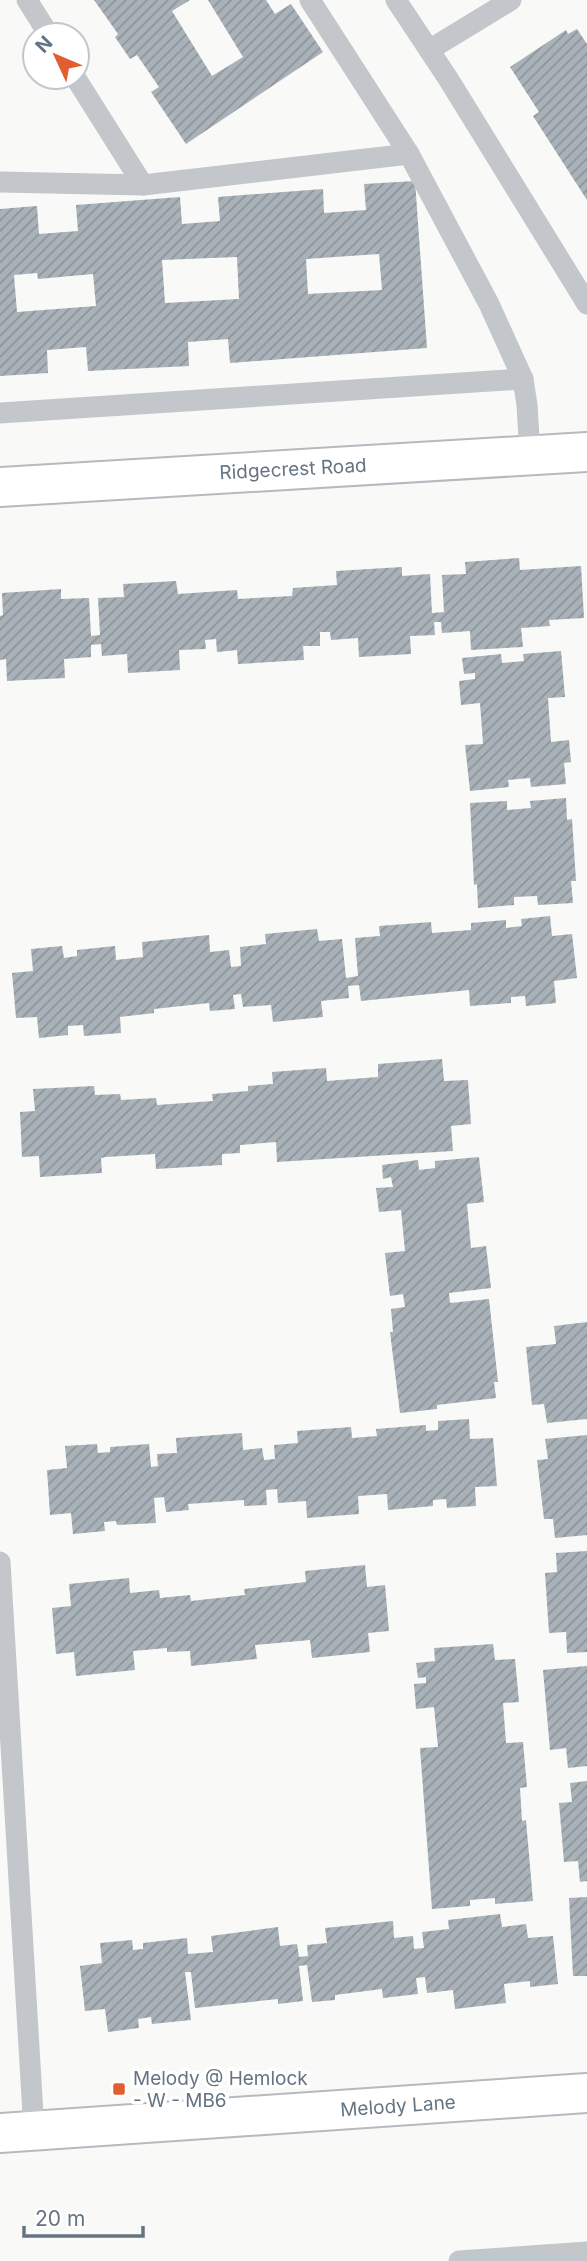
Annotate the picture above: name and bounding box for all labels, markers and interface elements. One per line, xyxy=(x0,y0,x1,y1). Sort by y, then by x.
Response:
north arrow xyxy=(21,21,91,91)
text: N xyxy=(31,31,57,58)
street label: Ridgecrest Road xyxy=(219,454,367,484)
place label: Melody @ Hemlock - W - MB6 xyxy=(133,2067,308,2112)
marker: Melody @ Hemlock - W - MB6 xyxy=(111,2081,127,2097)
street label: Melody Lane xyxy=(339,2090,457,2122)
scale bar xyxy=(24,2194,144,2238)
text: 20 m xyxy=(35,2206,85,2231)

